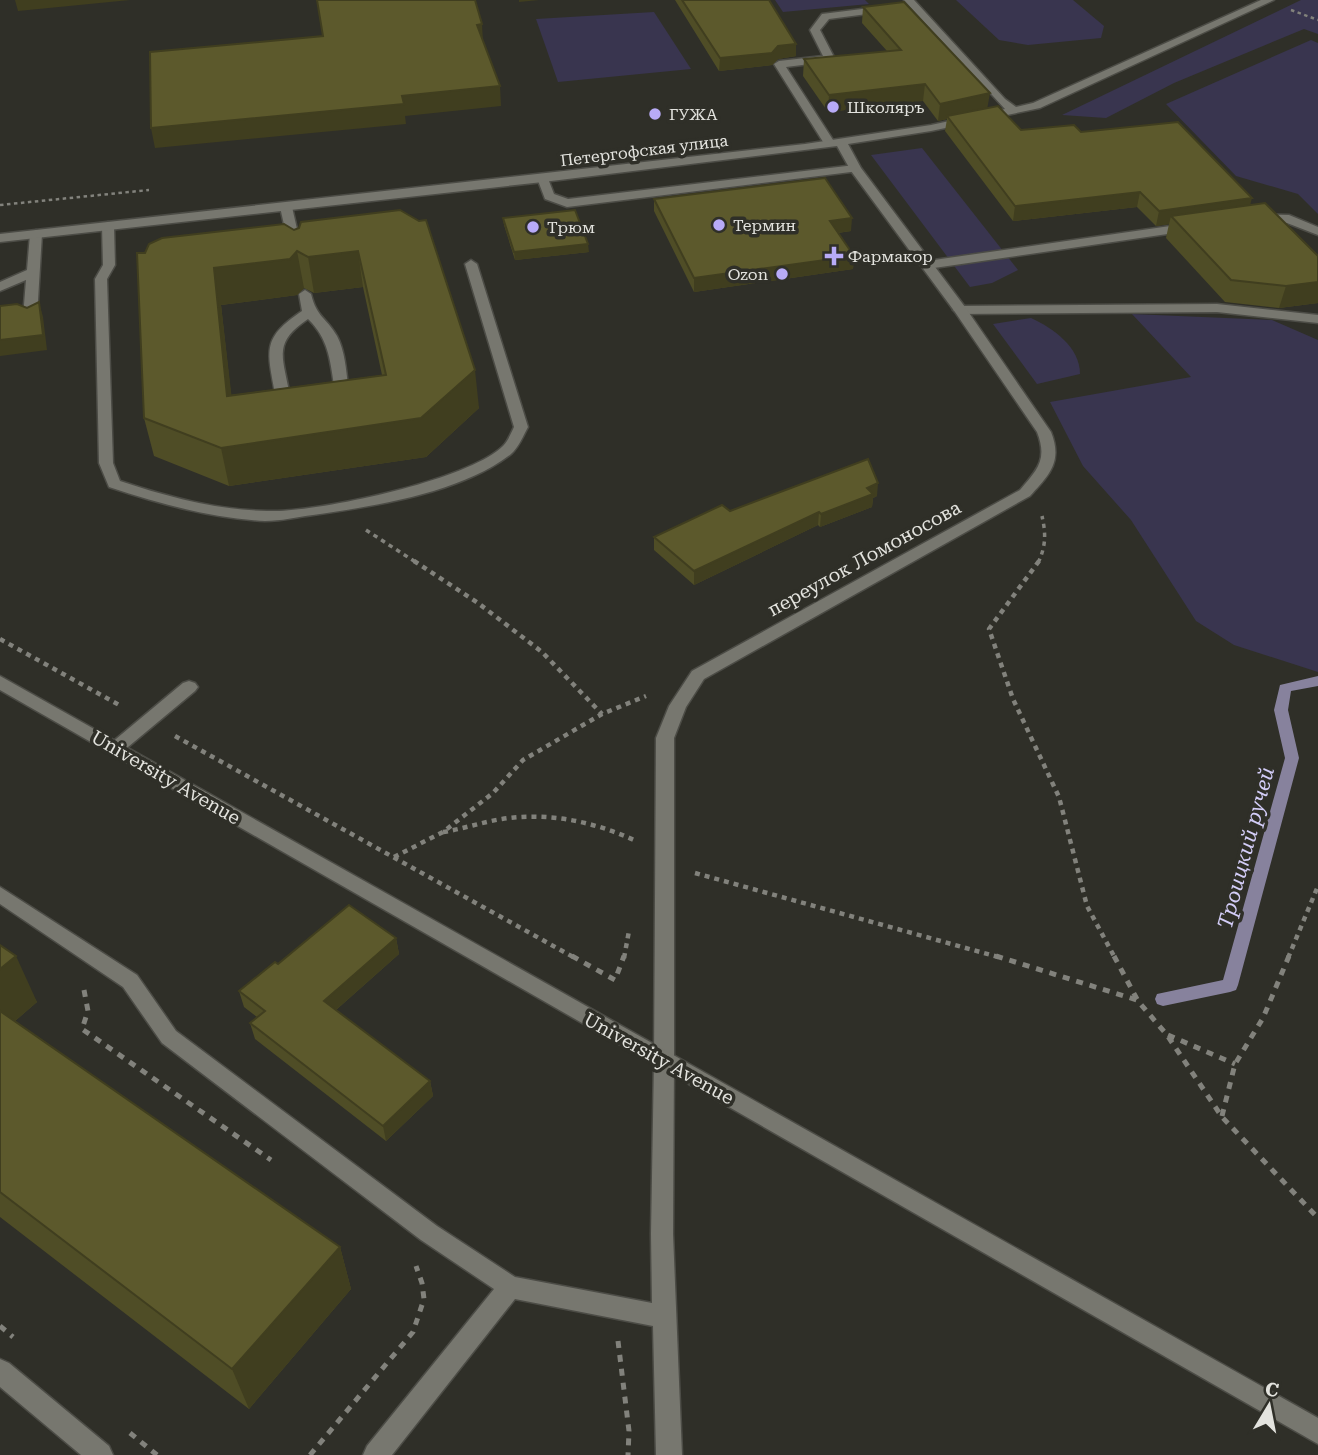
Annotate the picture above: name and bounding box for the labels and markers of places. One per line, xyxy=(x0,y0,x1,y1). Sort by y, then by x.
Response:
place label: Школяръ xyxy=(847,98,924,117)
marker: Школяръ xyxy=(825,99,841,115)
place label: ГУЖА xyxy=(669,105,718,124)
marker: ГУЖА xyxy=(647,106,663,122)
place label: Термин xyxy=(733,216,796,235)
marker: Термин xyxy=(711,217,727,233)
place label: Трюм xyxy=(547,218,595,237)
marker: Трюм xyxy=(525,219,541,235)
place label: Фармакор xyxy=(848,247,933,266)
marker: Фармакор xyxy=(826,248,842,264)
place label: Ozon xyxy=(728,265,768,284)
marker: Ozon xyxy=(774,266,790,282)

